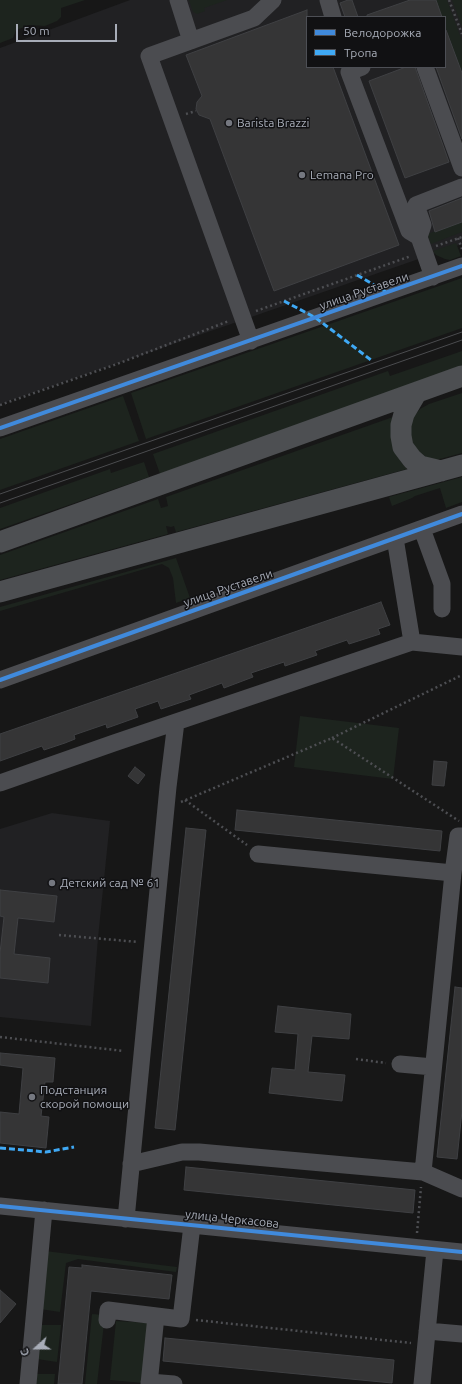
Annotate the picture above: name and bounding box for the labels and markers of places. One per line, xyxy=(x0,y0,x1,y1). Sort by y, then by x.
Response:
place label: Barista Brazzi xyxy=(237,116,309,130)
marker: Barista Brazzi xyxy=(224,118,234,128)
place label: Lemana Pro xyxy=(310,168,374,182)
marker: Lemana Pro xyxy=(297,170,307,180)
place label: Детский сад № 61 xyxy=(60,876,160,890)
marker: Детский сад № 61 xyxy=(47,878,57,888)
place label: Подстанция скорой помощи xyxy=(40,1083,129,1111)
marker: Подстанция скорой помощи xyxy=(27,1092,37,1102)

